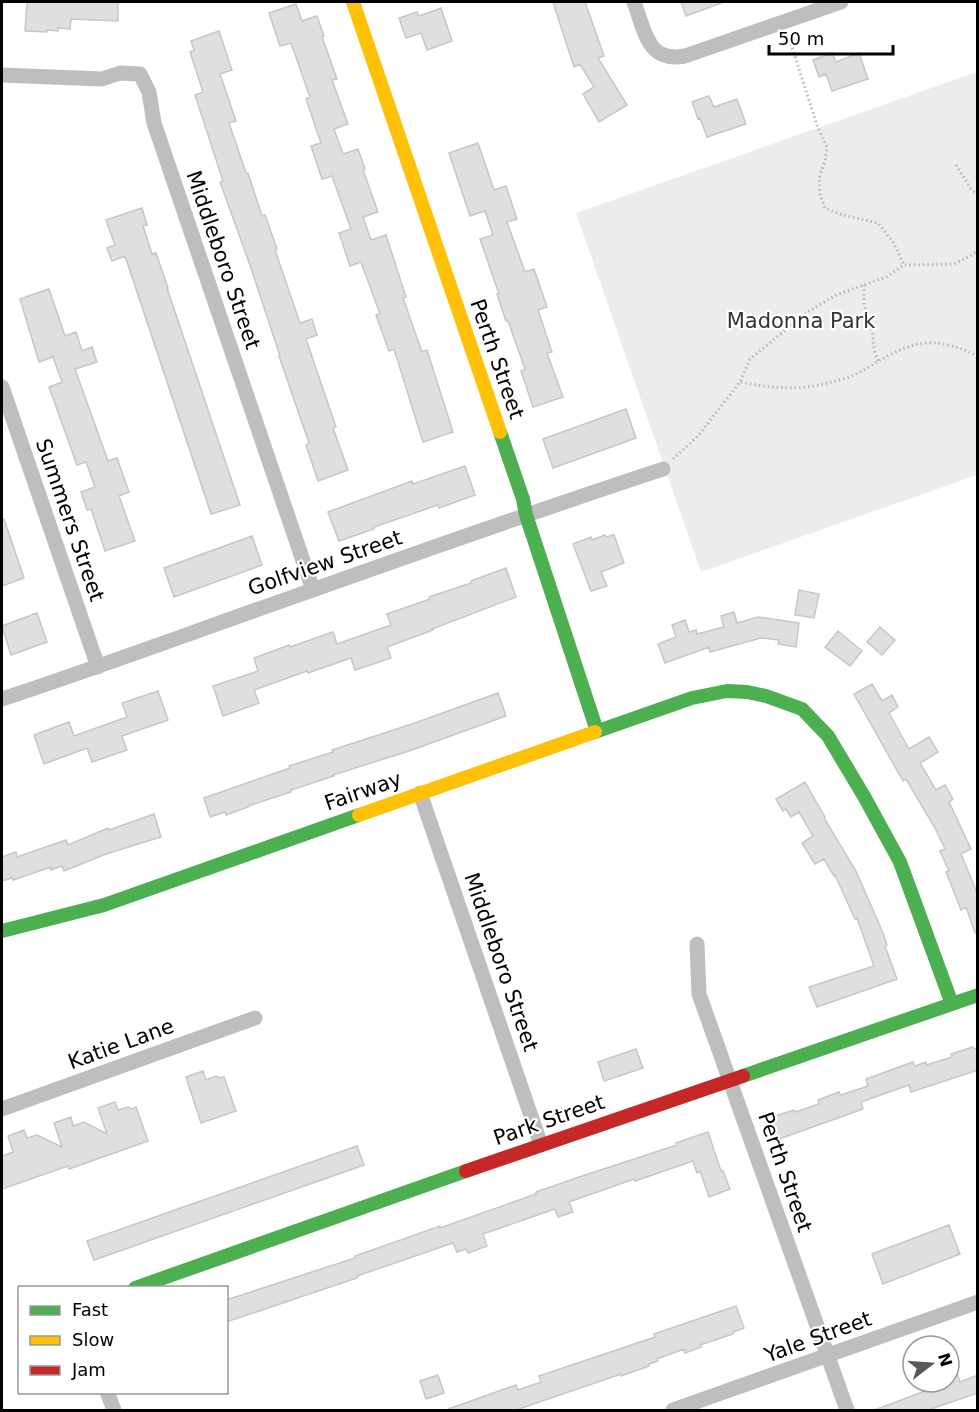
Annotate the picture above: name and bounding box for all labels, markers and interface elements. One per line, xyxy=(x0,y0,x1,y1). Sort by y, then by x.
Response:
scale bar xyxy=(769,18,894,56)
text: 50 m xyxy=(778,28,824,49)
street label: Middleboro Street xyxy=(181,168,265,352)
street label: Perth Street xyxy=(465,296,529,422)
park label: Madonna Park xyxy=(727,309,876,333)
street label: Summers Street xyxy=(31,435,109,605)
street label: Golfview Street xyxy=(245,525,405,601)
street label: Fairway xyxy=(321,767,405,815)
street label: Middleboro Street xyxy=(459,870,543,1054)
street label: Katie Lane xyxy=(65,1014,177,1074)
street label: Park Street xyxy=(490,1090,608,1150)
street label: Perth Street xyxy=(753,1109,817,1235)
legend xyxy=(18,1286,228,1394)
text: Fast xyxy=(72,1299,108,1320)
street label: Yale Street xyxy=(760,1307,875,1368)
text: Slow xyxy=(72,1329,114,1350)
north arrow xyxy=(901,1334,961,1394)
text: N xyxy=(934,1351,956,1369)
text: Jam xyxy=(71,1359,106,1380)

